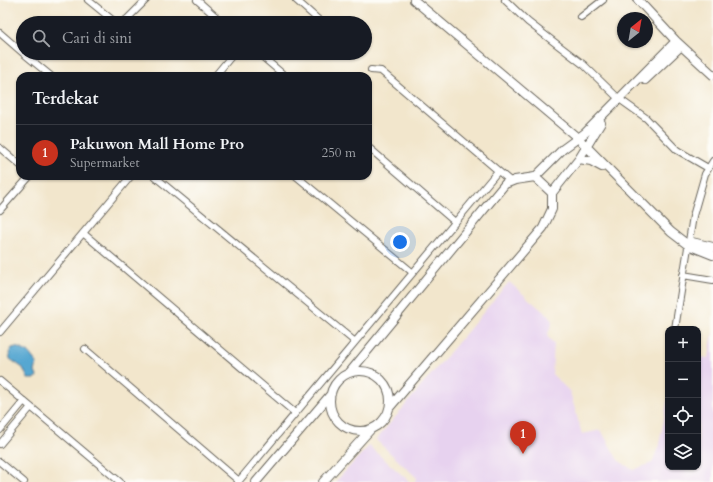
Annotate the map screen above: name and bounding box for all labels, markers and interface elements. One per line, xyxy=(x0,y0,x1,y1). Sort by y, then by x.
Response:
north arrow xyxy=(617,12,653,48)
search box xyxy=(16,16,372,60)
icon: search xyxy=(30,27,52,49)
text: Cari di sini xyxy=(62,28,132,48)
text: Terdekat xyxy=(32,87,98,110)
text: Pakuwon Mall Home Pro xyxy=(70,134,244,154)
text: 1 xyxy=(42,144,48,162)
text: 250 m xyxy=(322,144,356,162)
text: Supermarket xyxy=(70,154,140,172)
your location xyxy=(390,232,410,252)
map controls xyxy=(665,326,701,470)
button: + xyxy=(665,326,701,362)
button: − xyxy=(665,362,701,398)
button: locate xyxy=(665,398,701,434)
pin: 1 xyxy=(510,421,536,454)
button: layers xyxy=(665,434,701,470)

